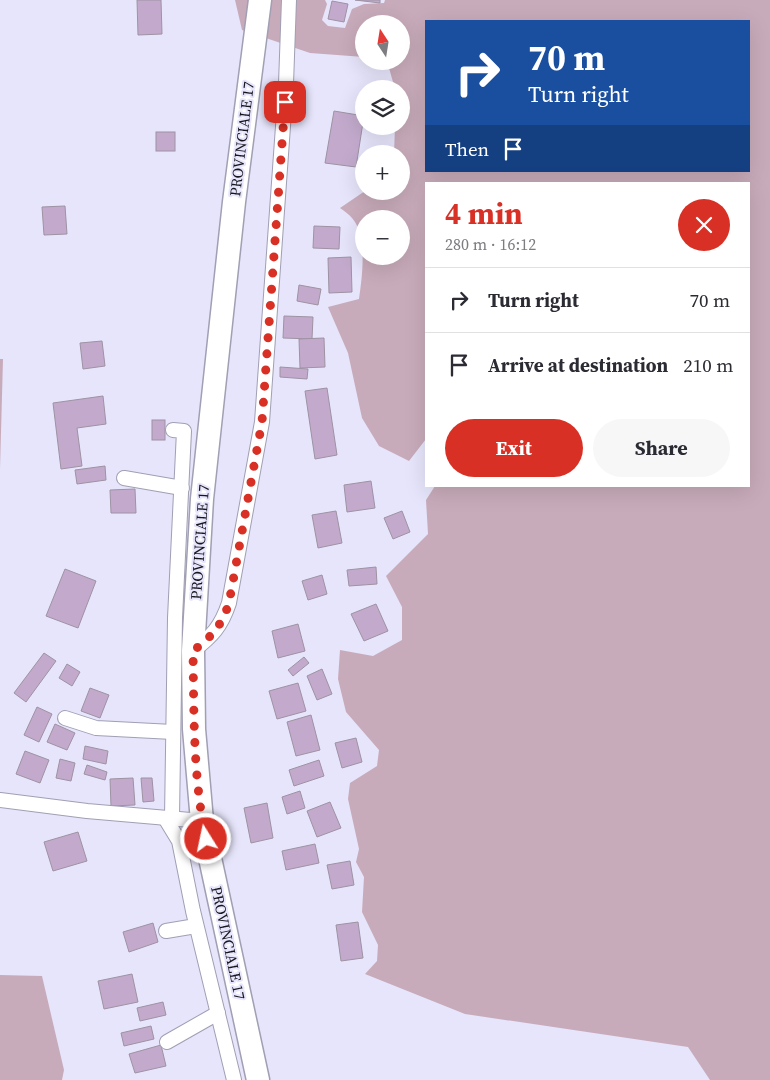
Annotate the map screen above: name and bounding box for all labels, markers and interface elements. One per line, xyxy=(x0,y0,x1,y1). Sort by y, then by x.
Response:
north arrow xyxy=(355,15,410,70)
map controls xyxy=(355,15,410,265)
text: 70 m xyxy=(528,34,605,82)
icon: right xyxy=(445,40,510,105)
text: Turn right xyxy=(528,79,629,109)
street label: PROVINCIALE 17 xyxy=(224,80,259,198)
button: layers xyxy=(355,80,410,135)
pin xyxy=(264,81,306,123)
icon: arrive xyxy=(271,88,299,116)
icon: arrive xyxy=(499,135,527,163)
text: Then xyxy=(445,136,489,162)
button: + xyxy=(355,145,410,200)
text: 4 min xyxy=(445,193,523,234)
button: close xyxy=(678,199,730,251)
button: − xyxy=(355,210,410,265)
text: 280 m · 16:12 xyxy=(445,233,536,255)
icon: right xyxy=(445,286,473,314)
text: Turn right xyxy=(488,287,579,313)
text: 70 m xyxy=(689,287,730,313)
icon: arrive xyxy=(445,351,473,379)
text: Arrive at destination xyxy=(488,352,668,378)
text: 210 m xyxy=(683,352,733,378)
button: Exit xyxy=(445,419,583,477)
button: Share xyxy=(593,419,730,477)
street label: PROVINCIALE 17 xyxy=(185,484,214,600)
position arrow xyxy=(179,812,231,864)
street label: PROVINCIALE 17 xyxy=(206,884,251,1002)

